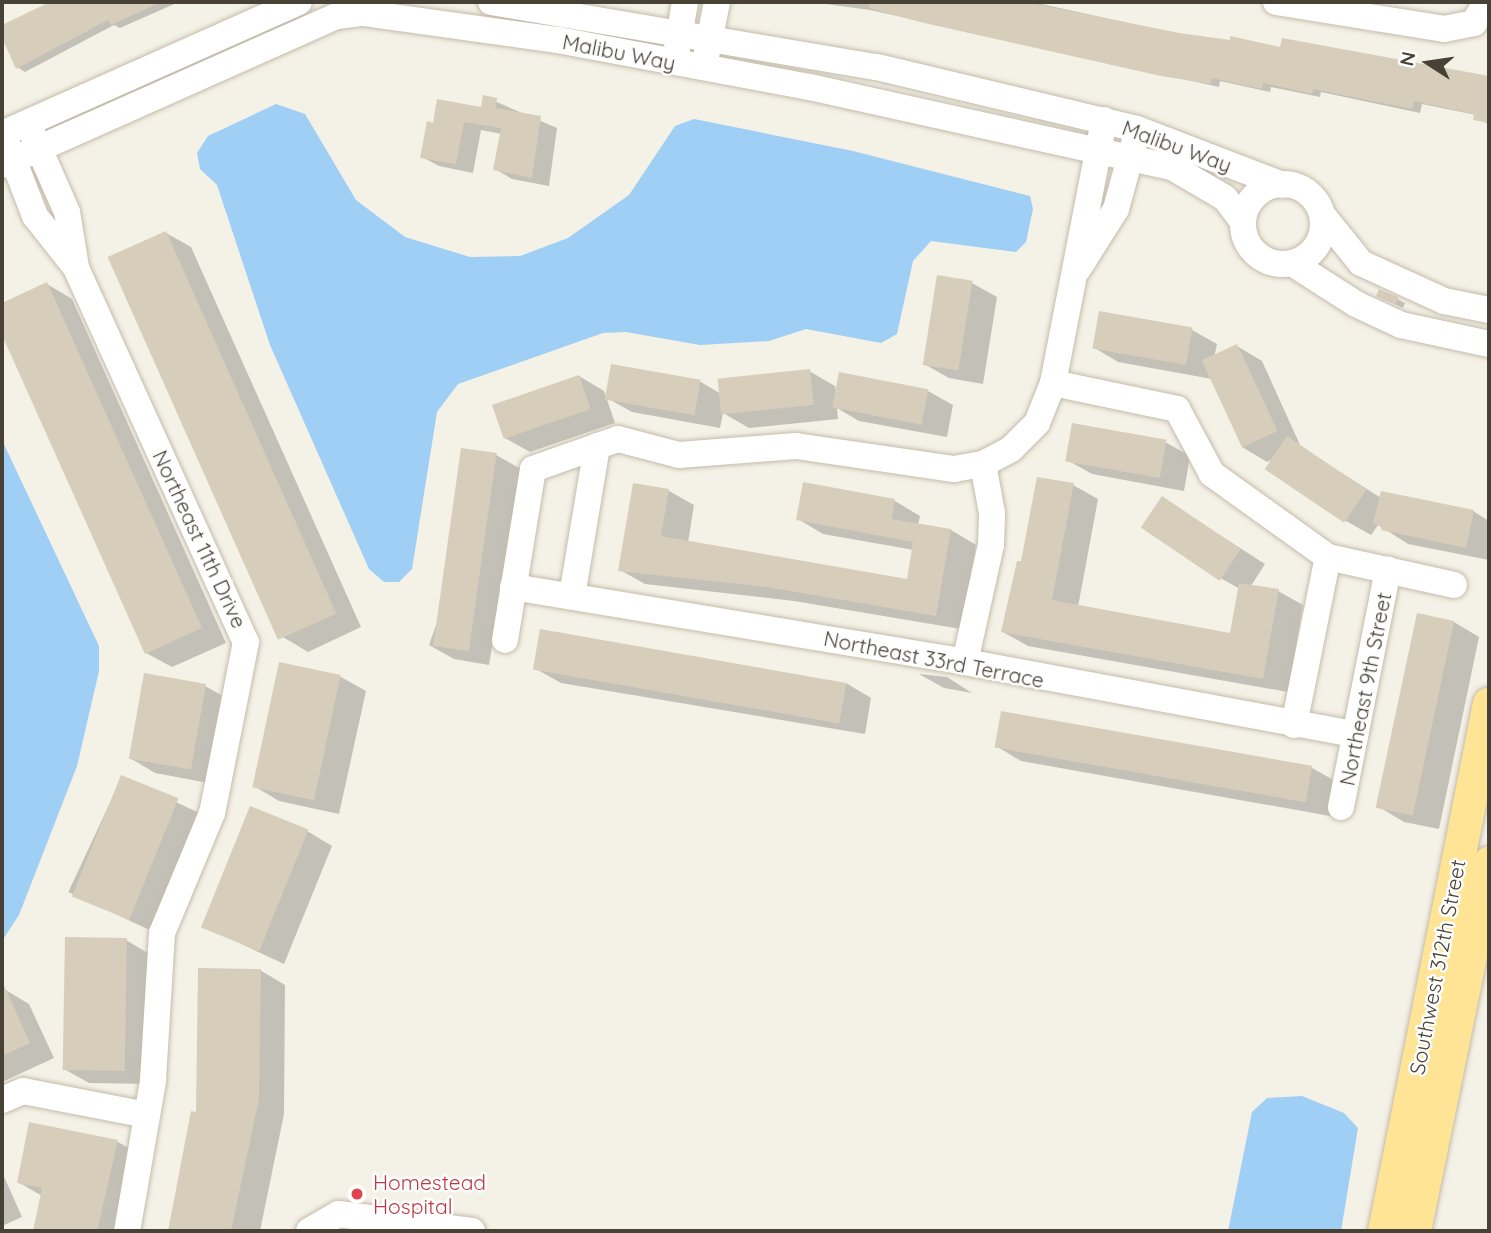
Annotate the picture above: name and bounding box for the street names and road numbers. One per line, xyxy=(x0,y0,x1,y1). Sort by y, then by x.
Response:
street label: Malibu Way xyxy=(560,29,678,75)
street label: Malibu Way xyxy=(1119,115,1235,177)
street label: Northeast 11th Drive xyxy=(148,446,252,632)
street label: Northeast 9th Street xyxy=(1334,590,1396,788)
street label: Northeast 33rd Terrace xyxy=(822,625,1046,693)
street label: Southwest 312th Street xyxy=(1404,857,1470,1077)

